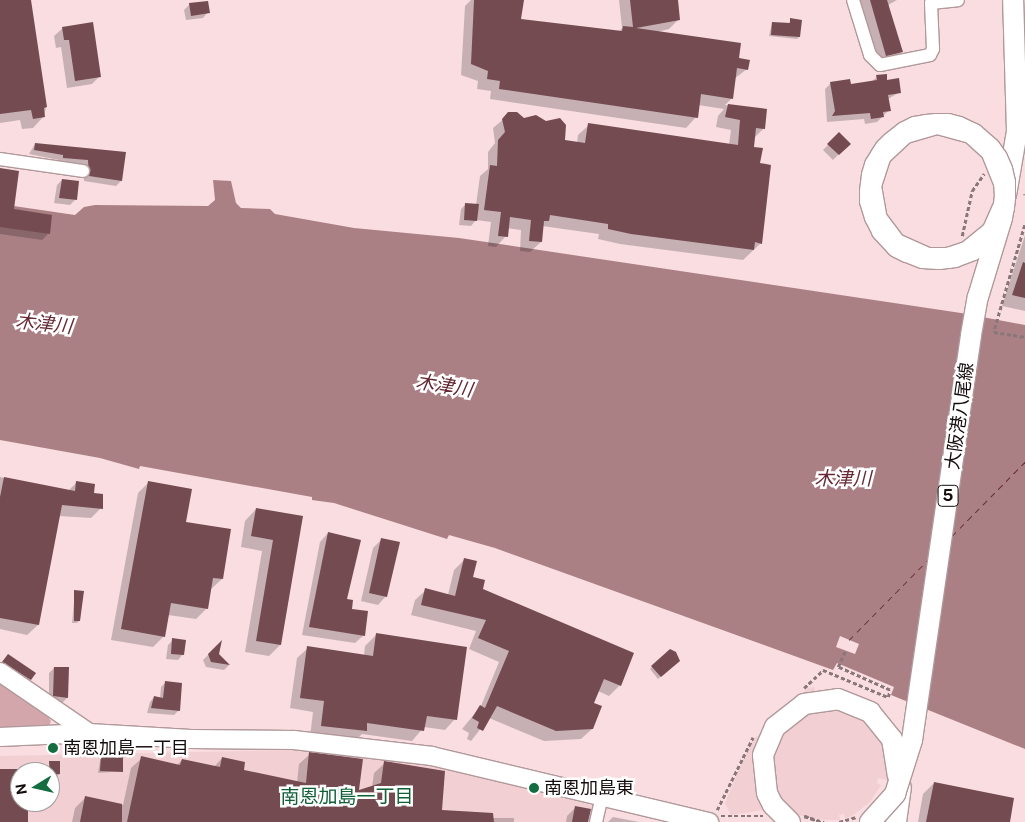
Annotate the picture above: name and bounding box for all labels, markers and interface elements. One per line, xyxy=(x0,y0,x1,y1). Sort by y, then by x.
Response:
water label: 木津川 xyxy=(14,310,74,338)
street label: 大阪港八尾線 xyxy=(942,361,978,471)
water label: 木津川 xyxy=(414,370,474,402)
water label: 木津川 xyxy=(815,468,871,490)
road number: 5 xyxy=(937,482,959,510)
place label: 南恩加島一丁目 xyxy=(63,737,189,759)
marker: 南恩加島一丁目 xyxy=(47,742,59,754)
north arrow xyxy=(10,762,60,812)
place label: 南恩加島東 xyxy=(544,777,634,799)
marker: 南恩加島東 xyxy=(528,782,540,794)
text: N xyxy=(12,783,30,796)
district label: 南恩加島一丁目 xyxy=(281,786,413,808)

